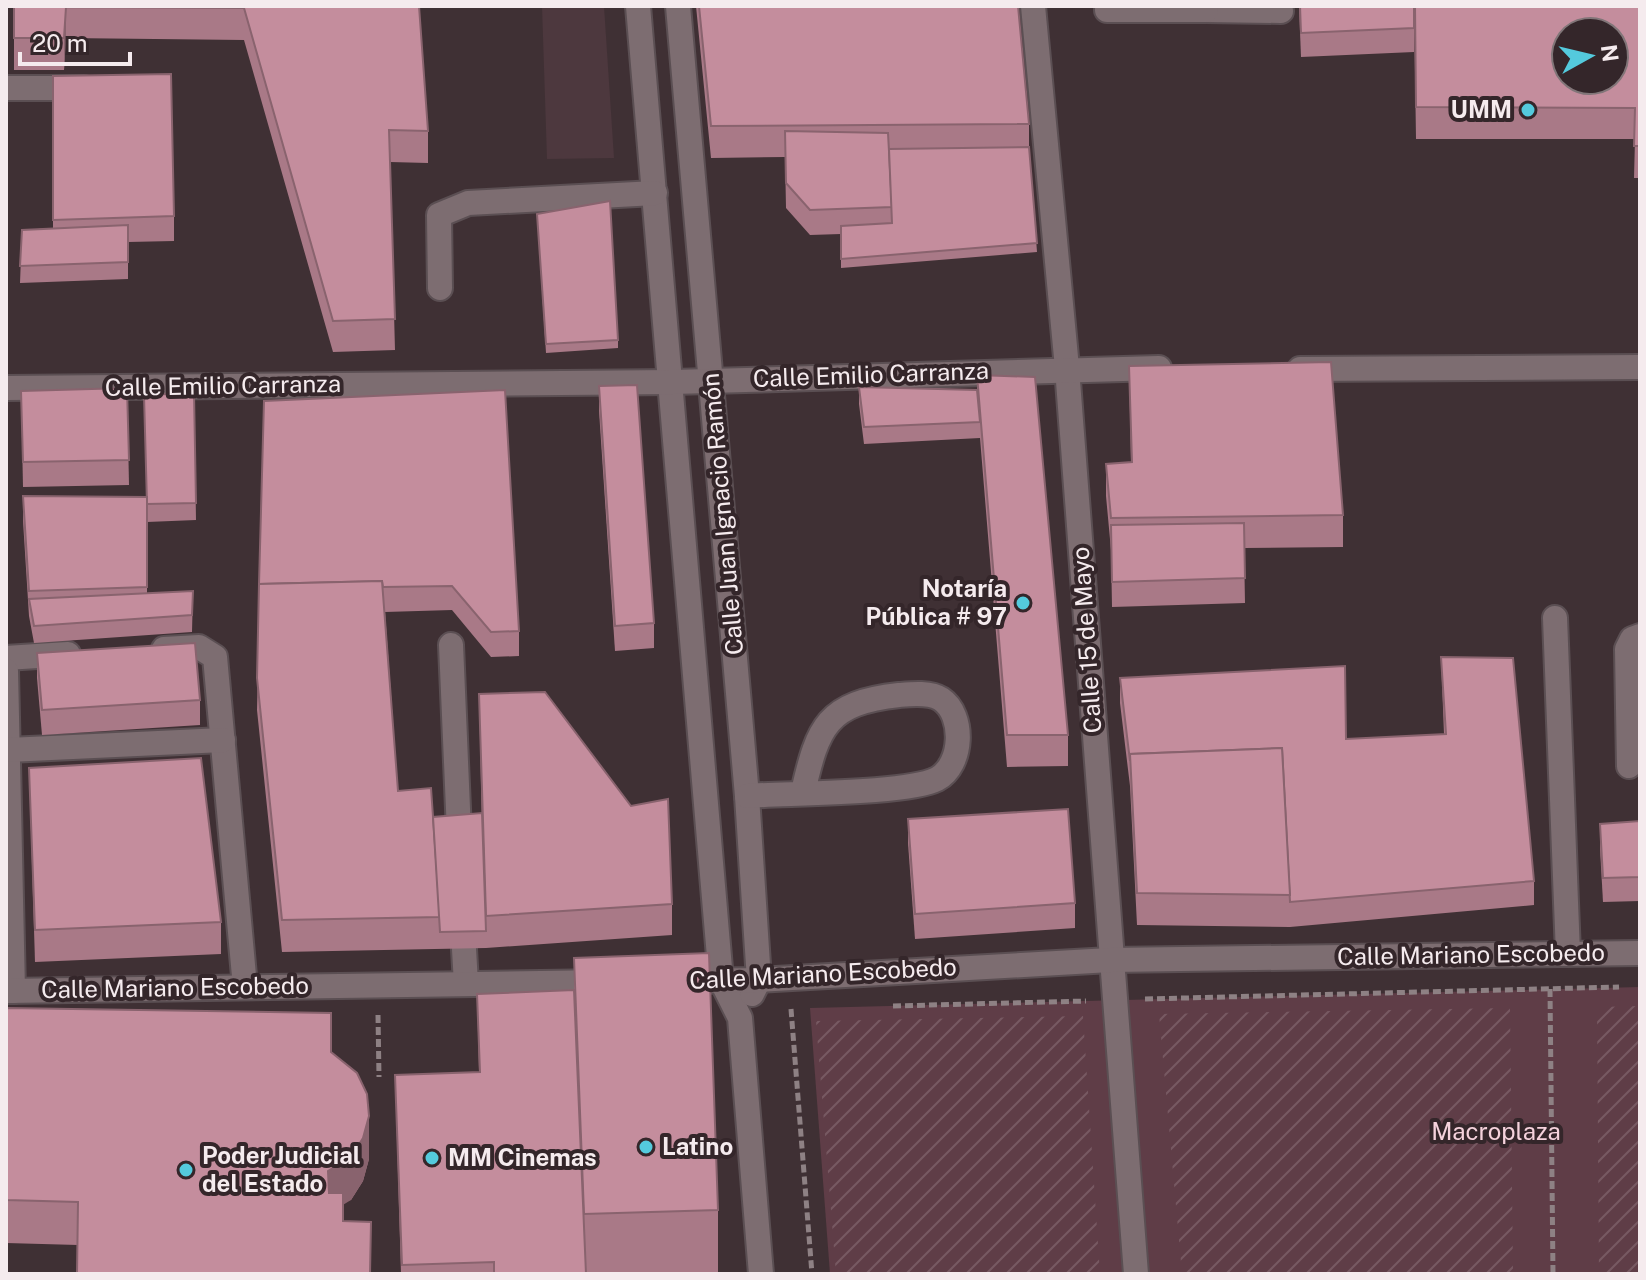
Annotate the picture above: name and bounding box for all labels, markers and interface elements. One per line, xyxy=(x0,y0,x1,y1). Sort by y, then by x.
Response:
scale bar xyxy=(20,16,130,66)
north arrow xyxy=(1550,16,1630,96)
text: 20 m xyxy=(32,29,88,57)
text: N xyxy=(1596,43,1624,64)
place label: UMM xyxy=(1451,95,1512,123)
marker: UMM xyxy=(1519,101,1537,119)
street label: Calle Emilio Carranza xyxy=(752,356,989,392)
street label: Calle Emilio Carranza xyxy=(105,369,341,401)
street label: Calle Juan Ignacio Ramón xyxy=(696,372,748,656)
street label: Calle 15 de Mayo xyxy=(1066,546,1106,734)
place label: Notaría Pública # 97 xyxy=(866,574,1007,630)
marker: Notaría Pública # 97 xyxy=(1014,594,1032,612)
street label: Calle Mariano Escobedo xyxy=(1337,938,1605,970)
street label: Calle Mariano Escobedo xyxy=(689,952,957,994)
street label: Calle Mariano Escobedo xyxy=(41,971,309,1003)
park label: Macroplaza xyxy=(1431,1117,1561,1145)
place label: Latino xyxy=(662,1132,733,1160)
marker: Latino xyxy=(637,1138,655,1156)
place label: Poder Judicial del Estado xyxy=(202,1141,361,1197)
place label: MM Cinemas xyxy=(448,1143,597,1171)
marker: MM Cinemas xyxy=(423,1149,441,1167)
marker: Poder Judicial del Estado xyxy=(177,1161,195,1179)

